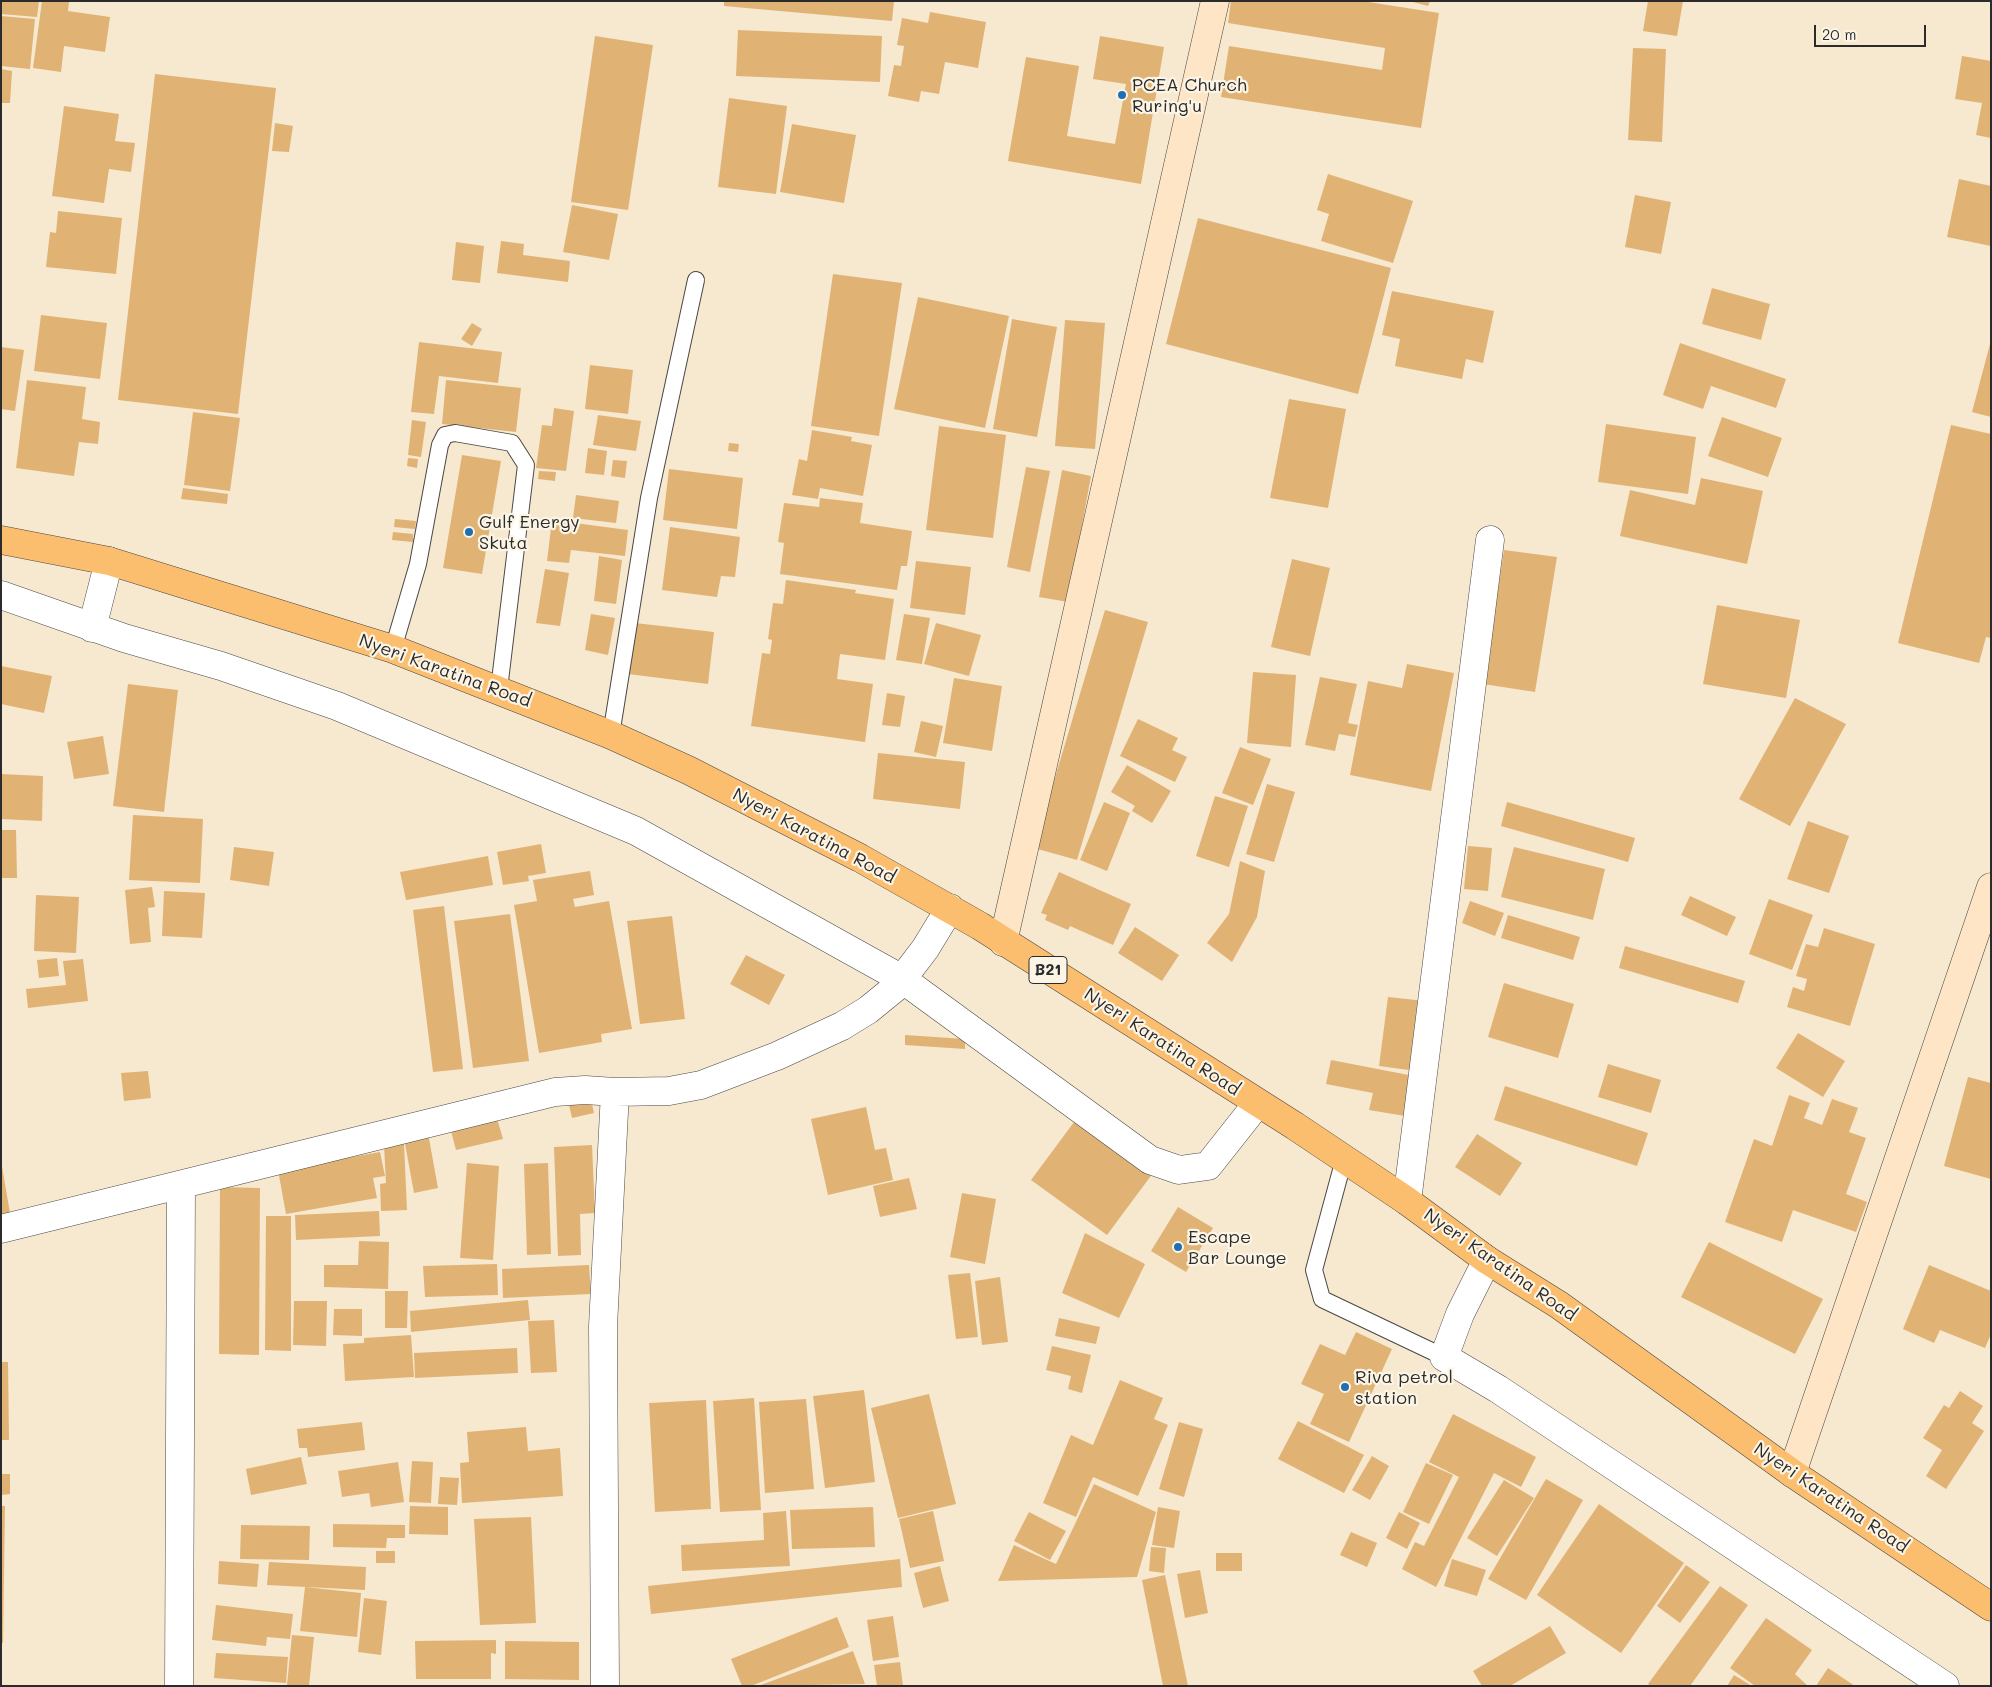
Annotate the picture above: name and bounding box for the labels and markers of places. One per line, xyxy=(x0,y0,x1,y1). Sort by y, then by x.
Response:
place label: PCEA Church Ruring'u xyxy=(1132,74,1247,116)
marker: PCEA Church Ruring'u xyxy=(1116,89,1128,101)
place label: Gulf Energy Skuta xyxy=(479,511,580,554)
marker: Gulf Energy Skuta xyxy=(463,526,475,538)
place label: Escape Bar Lounge xyxy=(1188,1226,1287,1268)
marker: Escape Bar Lounge xyxy=(1172,1241,1184,1253)
place label: Riva petrol station xyxy=(1355,1366,1453,1408)
marker: Riva petrol station xyxy=(1339,1381,1351,1393)

